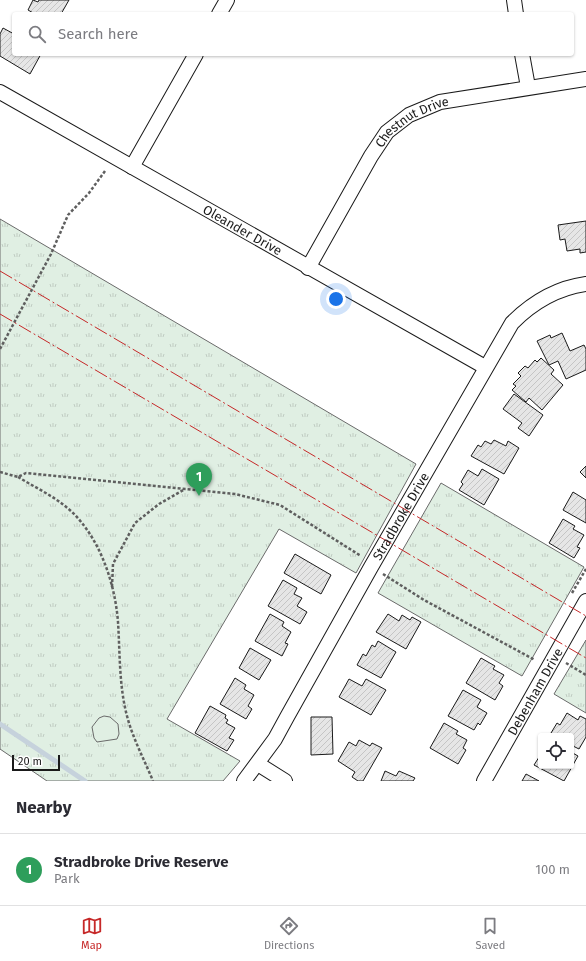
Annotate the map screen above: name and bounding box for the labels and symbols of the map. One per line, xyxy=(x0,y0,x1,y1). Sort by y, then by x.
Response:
street label: Chestnut Drive xyxy=(372,93,450,150)
street label: Oleander Drive xyxy=(201,201,285,258)
your location xyxy=(326,289,346,309)
pin: 1 xyxy=(186,463,212,496)
street label: Stradbroke Drive xyxy=(369,470,432,563)
street label: Debenham Drive xyxy=(504,645,565,738)
scale bar xyxy=(12,753,60,772)

